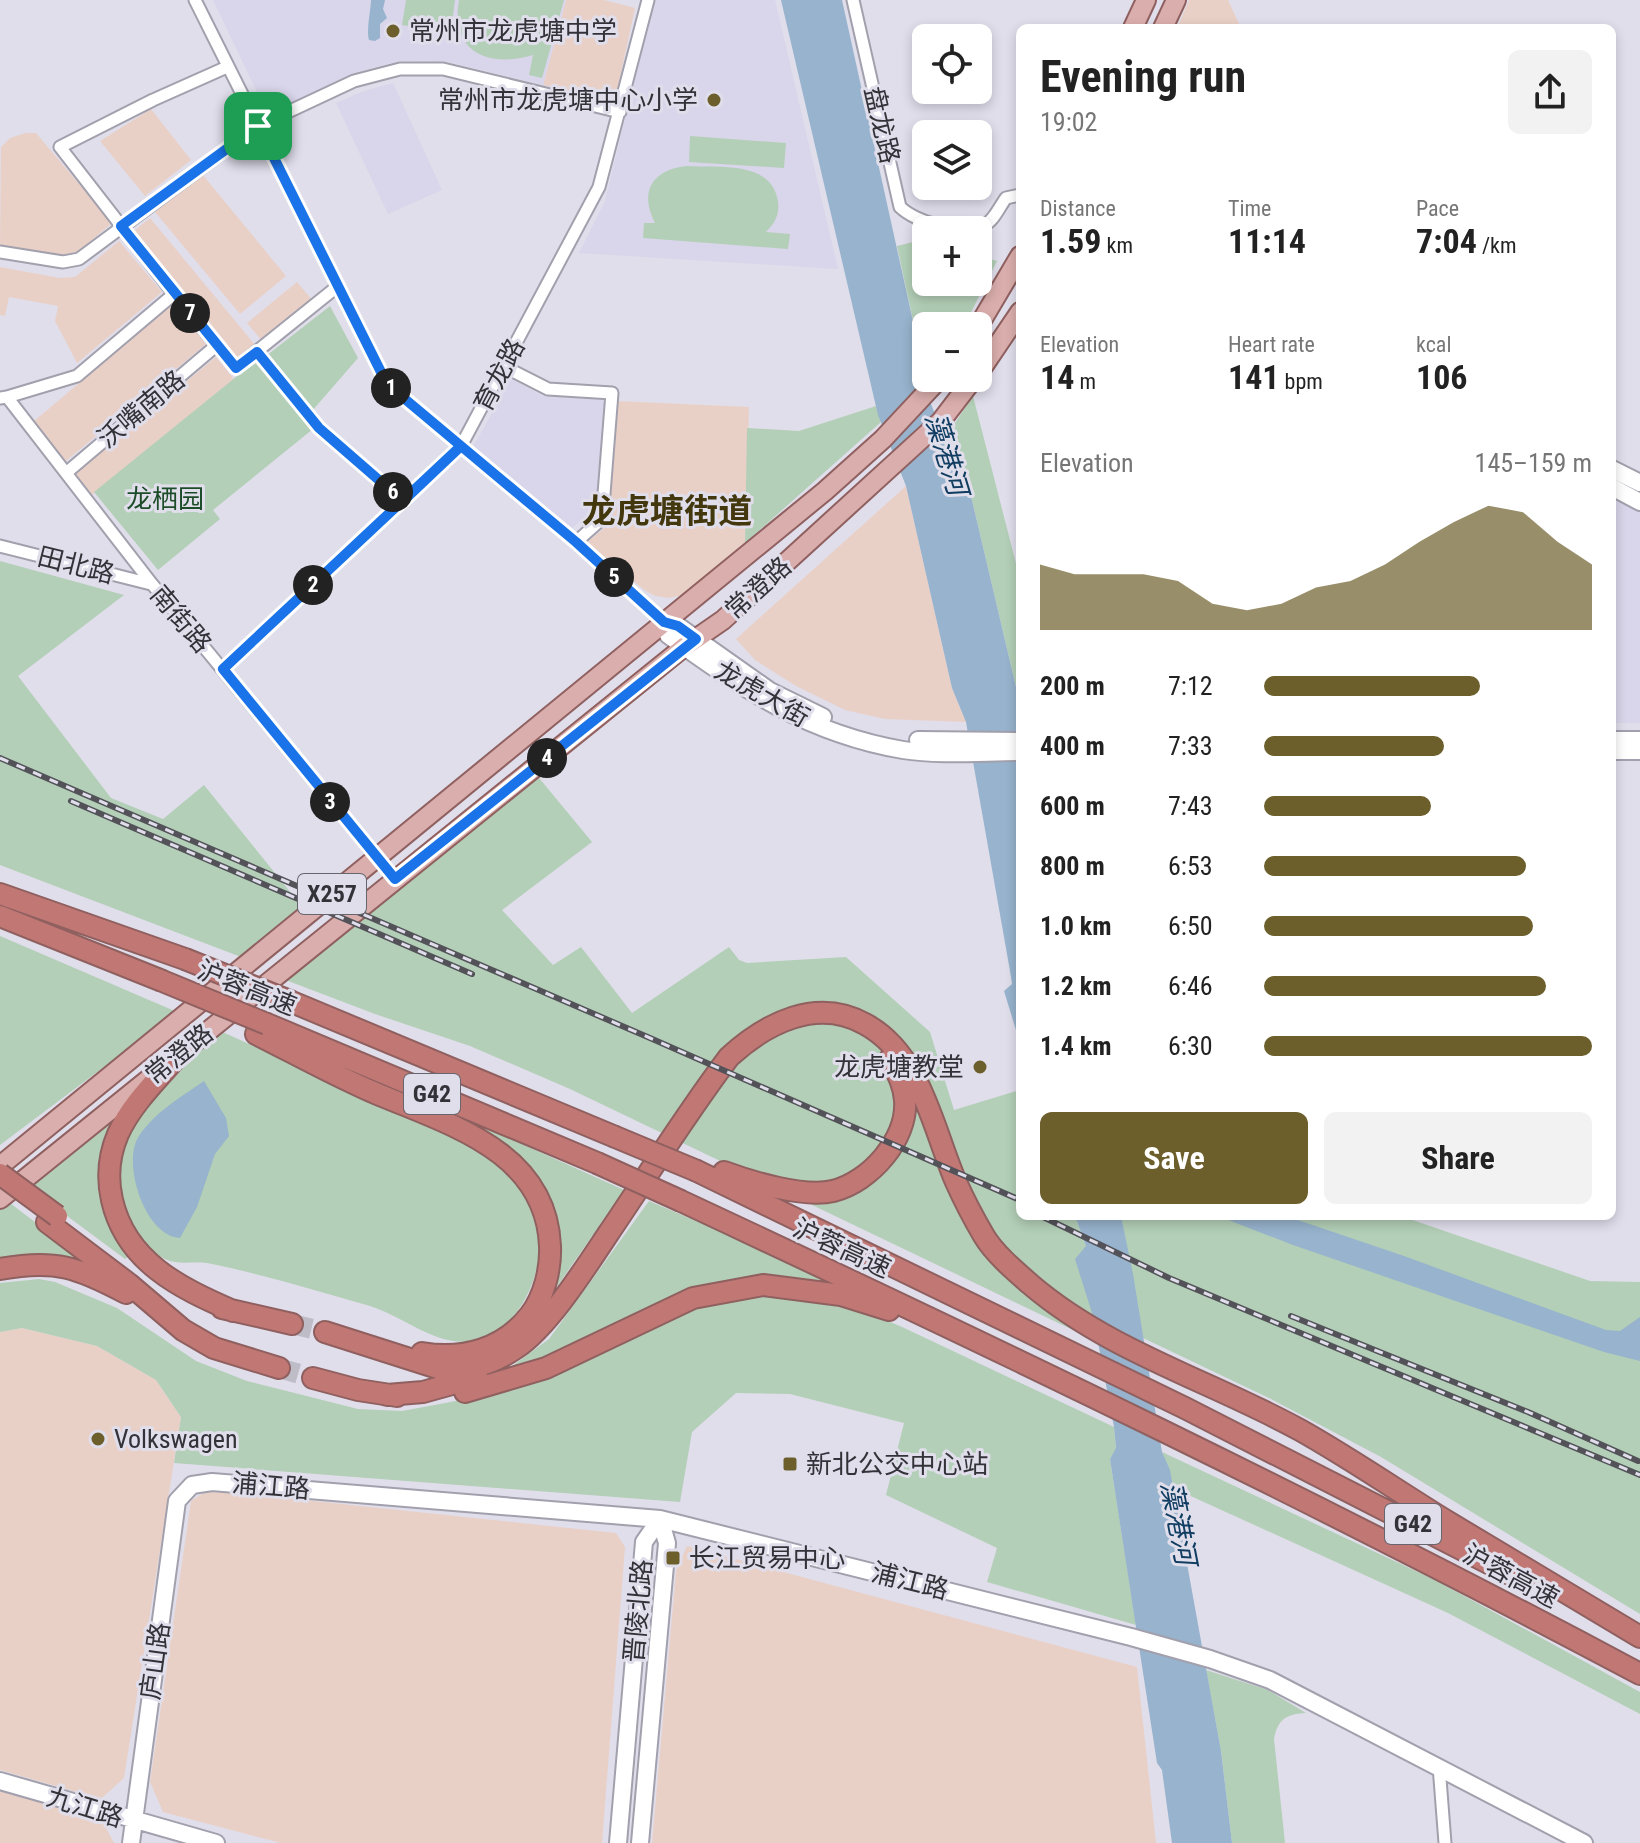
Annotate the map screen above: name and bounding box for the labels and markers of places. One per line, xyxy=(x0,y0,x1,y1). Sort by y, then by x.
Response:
place label: 常州市龙虎塘中学 xyxy=(409,16,617,46)
marker: 常州市龙虎塘中学 xyxy=(384,22,402,40)
place label: 常州市龙虎塘中心小学 xyxy=(438,85,698,115)
marker: 常州市龙虎塘中心小学 xyxy=(705,91,723,109)
pin xyxy=(224,92,292,160)
pin: 7 xyxy=(170,293,210,333)
pin: 1 xyxy=(371,368,411,408)
pin: 6 xyxy=(373,472,413,512)
pin: 5 xyxy=(594,557,634,597)
pin: 2 xyxy=(293,565,333,605)
pin: 4 xyxy=(527,738,567,778)
pin: 3 xyxy=(310,782,350,822)
place label: 龙虎塘教堂 xyxy=(834,1052,964,1082)
marker: 龙虎塘教堂 xyxy=(971,1058,989,1076)
place label: Volkswagen xyxy=(114,1424,238,1454)
marker: Volkswagen xyxy=(89,1430,107,1448)
place label: 新北公交中心站 xyxy=(806,1449,988,1479)
marker: 新北公交中心站 xyxy=(781,1455,799,1473)
place label: 长江贸易中心 xyxy=(689,1543,845,1573)
marker: 长江贸易中心 xyxy=(664,1549,682,1567)

